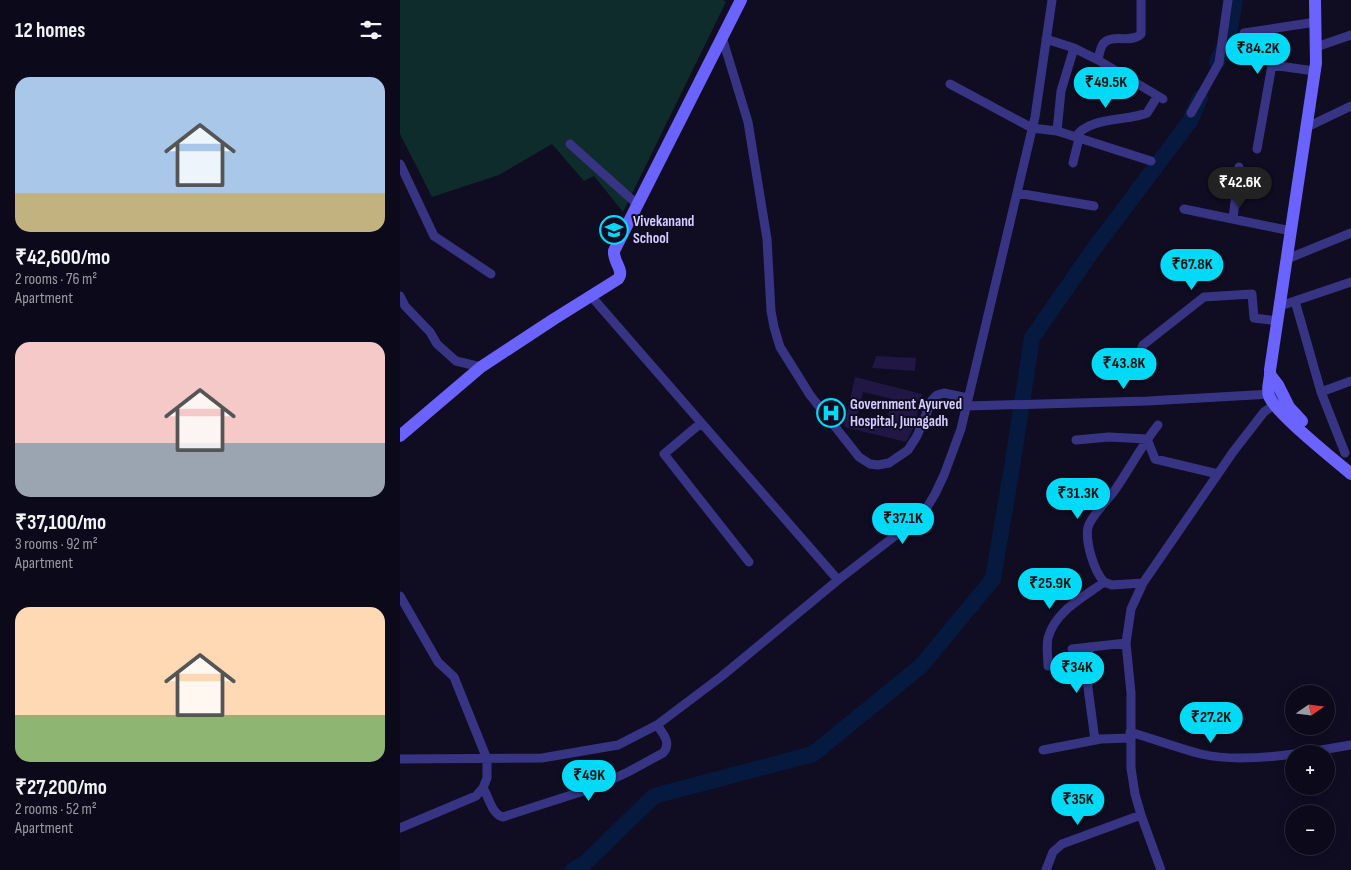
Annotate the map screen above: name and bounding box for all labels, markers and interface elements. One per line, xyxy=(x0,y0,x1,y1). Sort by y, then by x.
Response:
icon: filters xyxy=(357,16,385,44)
text: 12 homes xyxy=(15,18,85,43)
pin: ₹84.2K xyxy=(1217,32,1299,75)
text: ₹84.2K xyxy=(1236,39,1280,58)
pin: ₹49.5K xyxy=(1065,66,1147,109)
text: ₹49.5K xyxy=(1085,73,1127,92)
icon: home xyxy=(155,110,245,200)
pin: ₹42.6K xyxy=(1199,166,1281,209)
text: ₹42.6K xyxy=(1219,173,1261,192)
place label: Vivekanand School xyxy=(633,212,694,248)
school or university icon: Vivekanand School xyxy=(599,215,629,245)
text: ₹42,600/mo xyxy=(15,245,110,270)
pin: ₹67.8K xyxy=(1151,248,1233,291)
text: ₹67.8K xyxy=(1171,255,1213,274)
text: 2 rooms · 76 m² xyxy=(15,270,97,289)
text: Apartment xyxy=(15,289,73,308)
pin: ₹43.8K xyxy=(1083,348,1165,390)
text: ₹43.8K xyxy=(1103,354,1145,373)
icon: home xyxy=(155,375,245,465)
place label: Government Ayurved Hospital, Junagadh xyxy=(850,395,962,431)
hospital icon: Government Ayurved Hospital, Junagadh xyxy=(816,398,846,428)
pin: ₹31.3K xyxy=(1037,478,1119,520)
text: ₹31.3K xyxy=(1057,484,1099,503)
pin: ₹37.1K xyxy=(862,502,944,545)
text: ₹37.1K xyxy=(883,509,923,528)
text: ₹37,100/mo xyxy=(15,510,106,535)
text: 3 rooms · 92 m² xyxy=(15,535,98,554)
text: Apartment xyxy=(15,554,73,573)
pin: ₹25.9K xyxy=(1009,568,1091,610)
text: ₹25.9K xyxy=(1029,574,1071,593)
icon: home xyxy=(155,640,245,730)
pin: ₹34K xyxy=(1047,652,1107,694)
text: ₹34K xyxy=(1061,658,1093,677)
north arrow xyxy=(1285,685,1335,735)
map controls xyxy=(1285,685,1335,855)
pin: ₹27.2K xyxy=(1170,702,1252,744)
text: ₹27.2K xyxy=(1191,708,1231,727)
button: + xyxy=(1285,745,1335,795)
pin: ₹49K xyxy=(559,760,619,802)
text: ₹49K xyxy=(573,766,605,785)
text: ₹27,200/mo xyxy=(15,775,107,800)
pin: ₹35K xyxy=(1048,784,1108,826)
text: ₹35K xyxy=(1062,790,1094,809)
text: 2 rooms · 52 m² xyxy=(15,800,97,819)
button: − xyxy=(1285,805,1335,855)
text: Apartment xyxy=(15,819,73,838)

